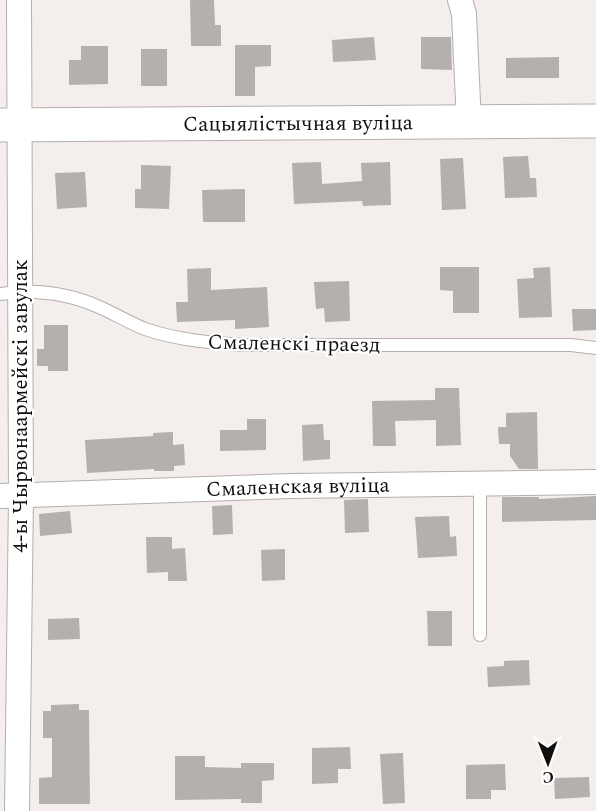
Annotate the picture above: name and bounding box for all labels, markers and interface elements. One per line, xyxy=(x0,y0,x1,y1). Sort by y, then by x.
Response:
street label: Сацыялістычная вуліца xyxy=(183,107,414,141)
street label: 4-ы Чырвонаармейскі завулак xyxy=(5,259,37,553)
street label: Смаленскі праезд xyxy=(207,326,381,362)
street label: Смаленская вуліца xyxy=(205,470,391,506)
north arrow xyxy=(518,733,578,793)
text: С xyxy=(542,765,554,789)

